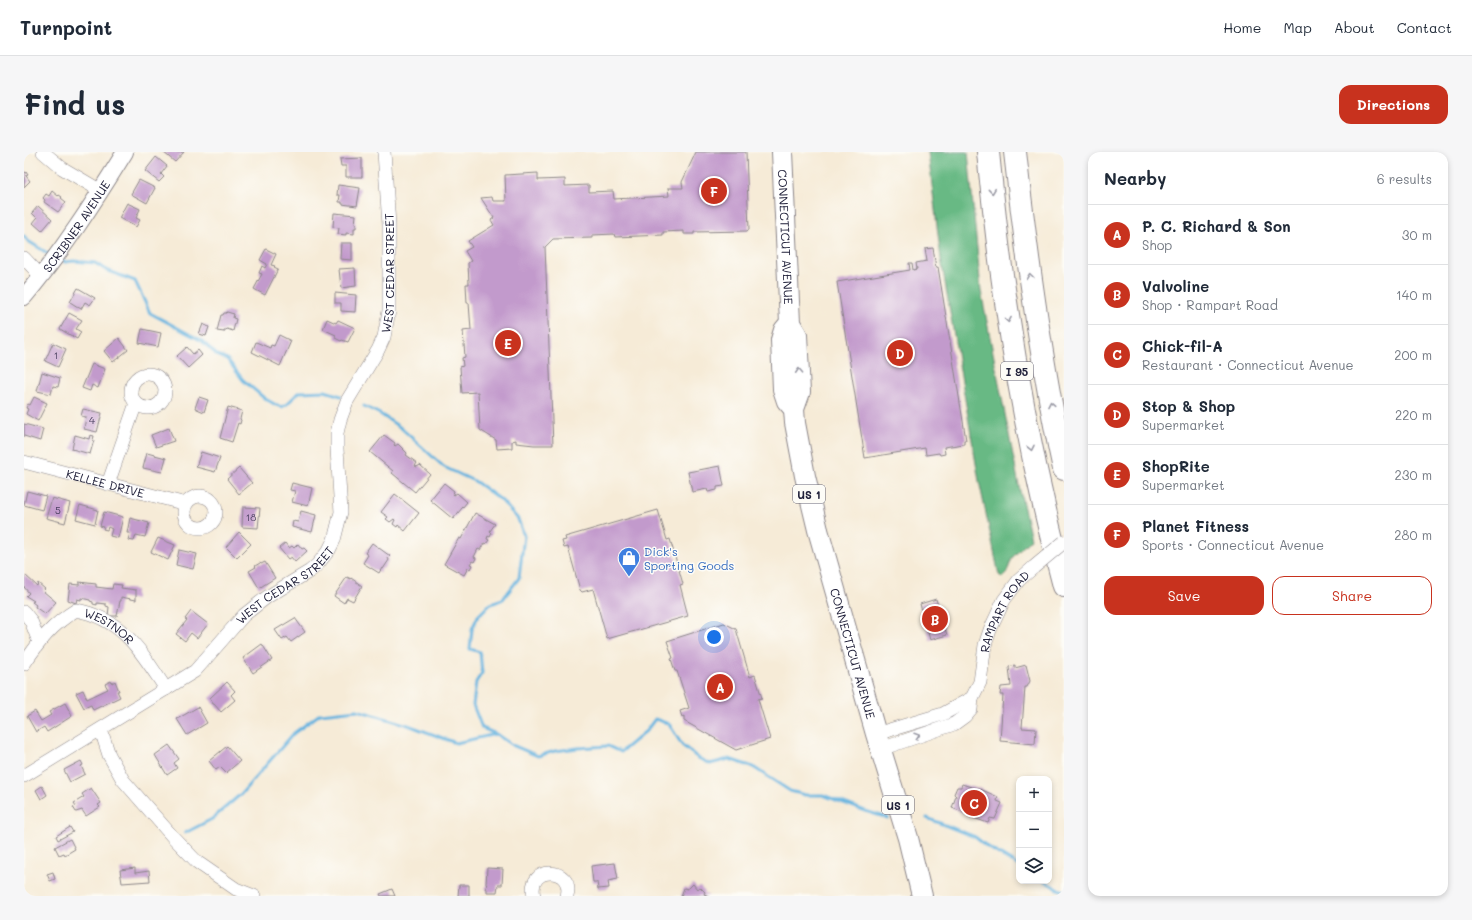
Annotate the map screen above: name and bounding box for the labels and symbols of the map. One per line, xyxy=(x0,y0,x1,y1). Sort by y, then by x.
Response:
street label: CONNECTICUT AVENUE xyxy=(775,169,797,305)
pin: F xyxy=(701,176,727,206)
street label: SCRIBNER AVENUE xyxy=(39,177,113,275)
one-way arrow xyxy=(987,188,996,194)
street label: WEST CEDAR STREET xyxy=(377,212,397,334)
one-way arrow xyxy=(1026,272,1035,279)
one-way arrow xyxy=(1003,317,1012,323)
pin: E xyxy=(495,328,521,358)
pin: D xyxy=(887,338,913,368)
house number: 1 xyxy=(54,348,58,362)
road number: I 95 xyxy=(1001,362,1033,380)
one-way arrow xyxy=(795,368,803,374)
one-way arrow xyxy=(1047,401,1055,407)
house number: 4 xyxy=(89,413,95,427)
one-way arrow xyxy=(1027,445,1035,451)
street label: KELLEE DRIVE xyxy=(64,465,146,501)
road number: US 1 xyxy=(793,485,825,503)
house number: 5 xyxy=(55,503,61,517)
house number: 18 xyxy=(246,510,256,524)
street label: WEST CEDAR STREET xyxy=(232,542,337,627)
place label: Dick's Sporting Goods xyxy=(644,543,734,573)
shop icon: Dick's Sporting Goods xyxy=(616,545,642,578)
street label: RAMPART ROAD xyxy=(976,567,1033,653)
street label: CONNECTICUT AVENUE xyxy=(827,586,879,721)
street label: WESTNOR xyxy=(82,604,138,647)
pin: B xyxy=(922,604,948,634)
your location xyxy=(704,627,724,647)
pin: A xyxy=(707,672,733,702)
one-way arrow xyxy=(914,732,921,741)
pin: C xyxy=(961,788,987,818)
road number: US 1 xyxy=(882,796,914,814)

